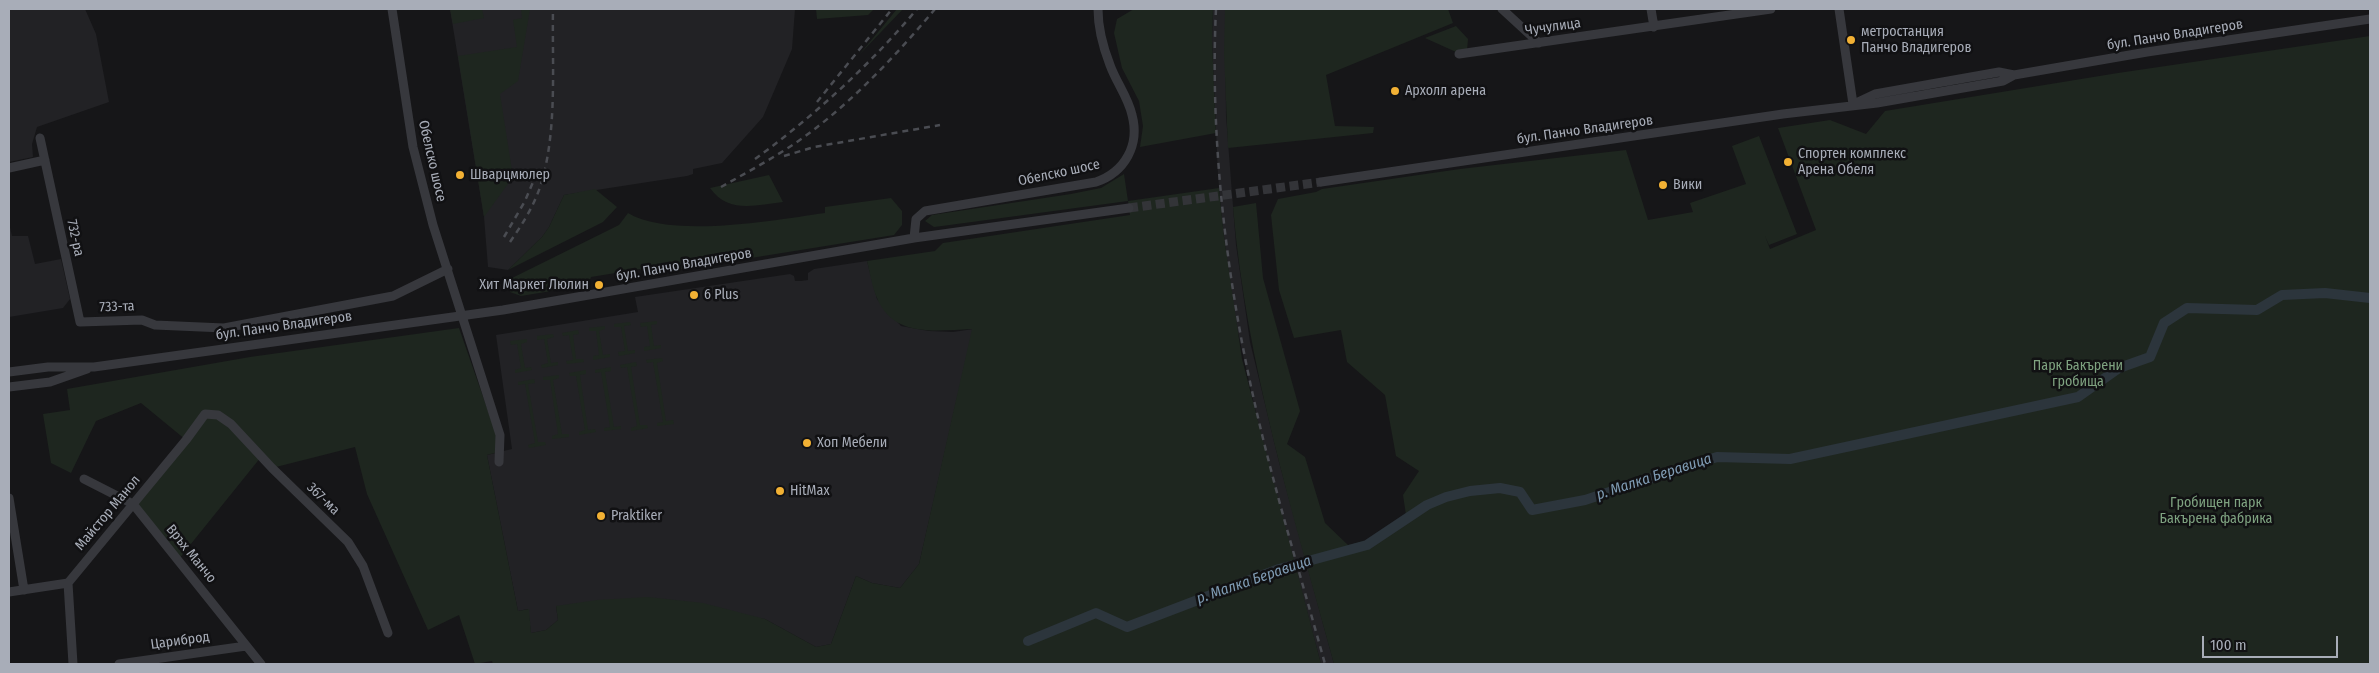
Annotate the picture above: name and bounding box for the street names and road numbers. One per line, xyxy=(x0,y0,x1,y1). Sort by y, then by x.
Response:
street label: Чучулица xyxy=(1524,15,1582,39)
street label: бул. Панчо Владигеров xyxy=(2106,16,2244,54)
street label: бул. Панчо Владигеров xyxy=(1516,112,1654,148)
street label: Обелско шосе xyxy=(414,119,450,203)
street label: Обелско шосе xyxy=(1017,156,1101,190)
street label: 732-ра xyxy=(63,218,87,258)
street label: бул. Панчо Владигеров xyxy=(615,245,753,285)
street label: 733-та xyxy=(99,298,135,316)
street label: бул. Панчо Владигеров xyxy=(215,308,353,344)
street label: Майстор Манол xyxy=(72,472,144,554)
street label: 367-ма xyxy=(303,479,343,519)
street label: Връх Манчо xyxy=(162,521,220,587)
street label: Цариброд xyxy=(149,629,211,653)

